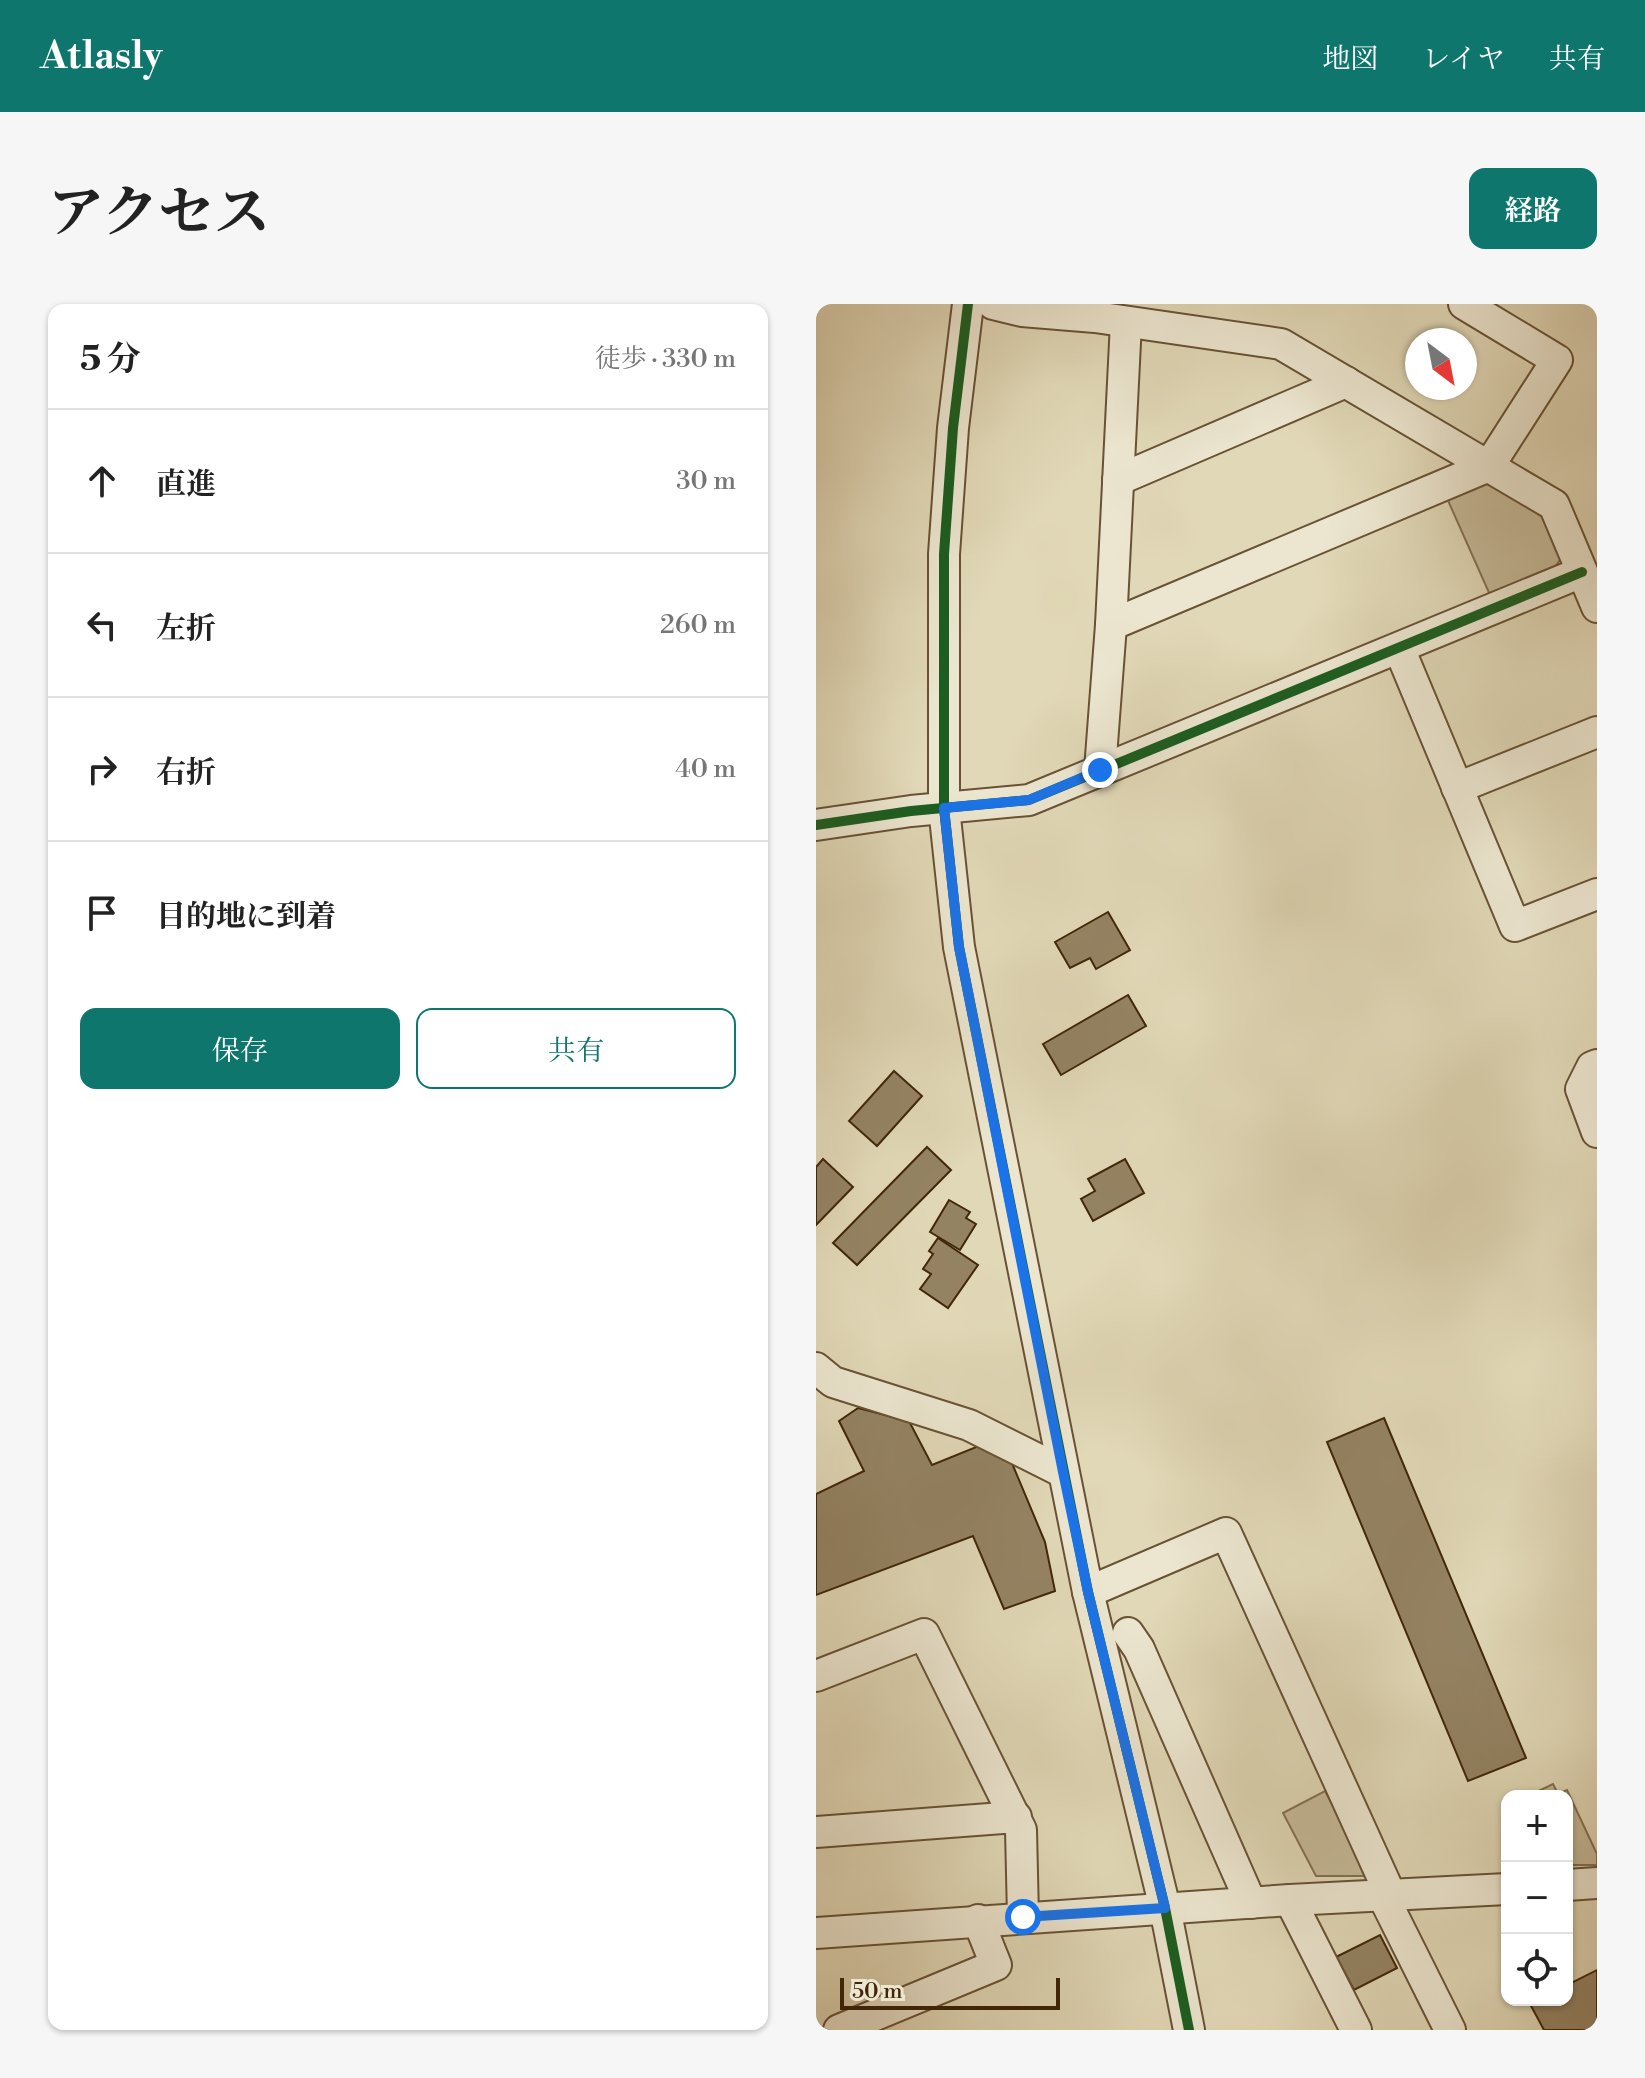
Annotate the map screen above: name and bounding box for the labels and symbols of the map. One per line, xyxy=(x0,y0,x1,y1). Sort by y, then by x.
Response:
north arrow xyxy=(1405,328,1477,400)
route end xyxy=(1082,752,1118,788)
route start xyxy=(1005,1899,1041,1935)
scale bar xyxy=(840,1974,1060,2010)

